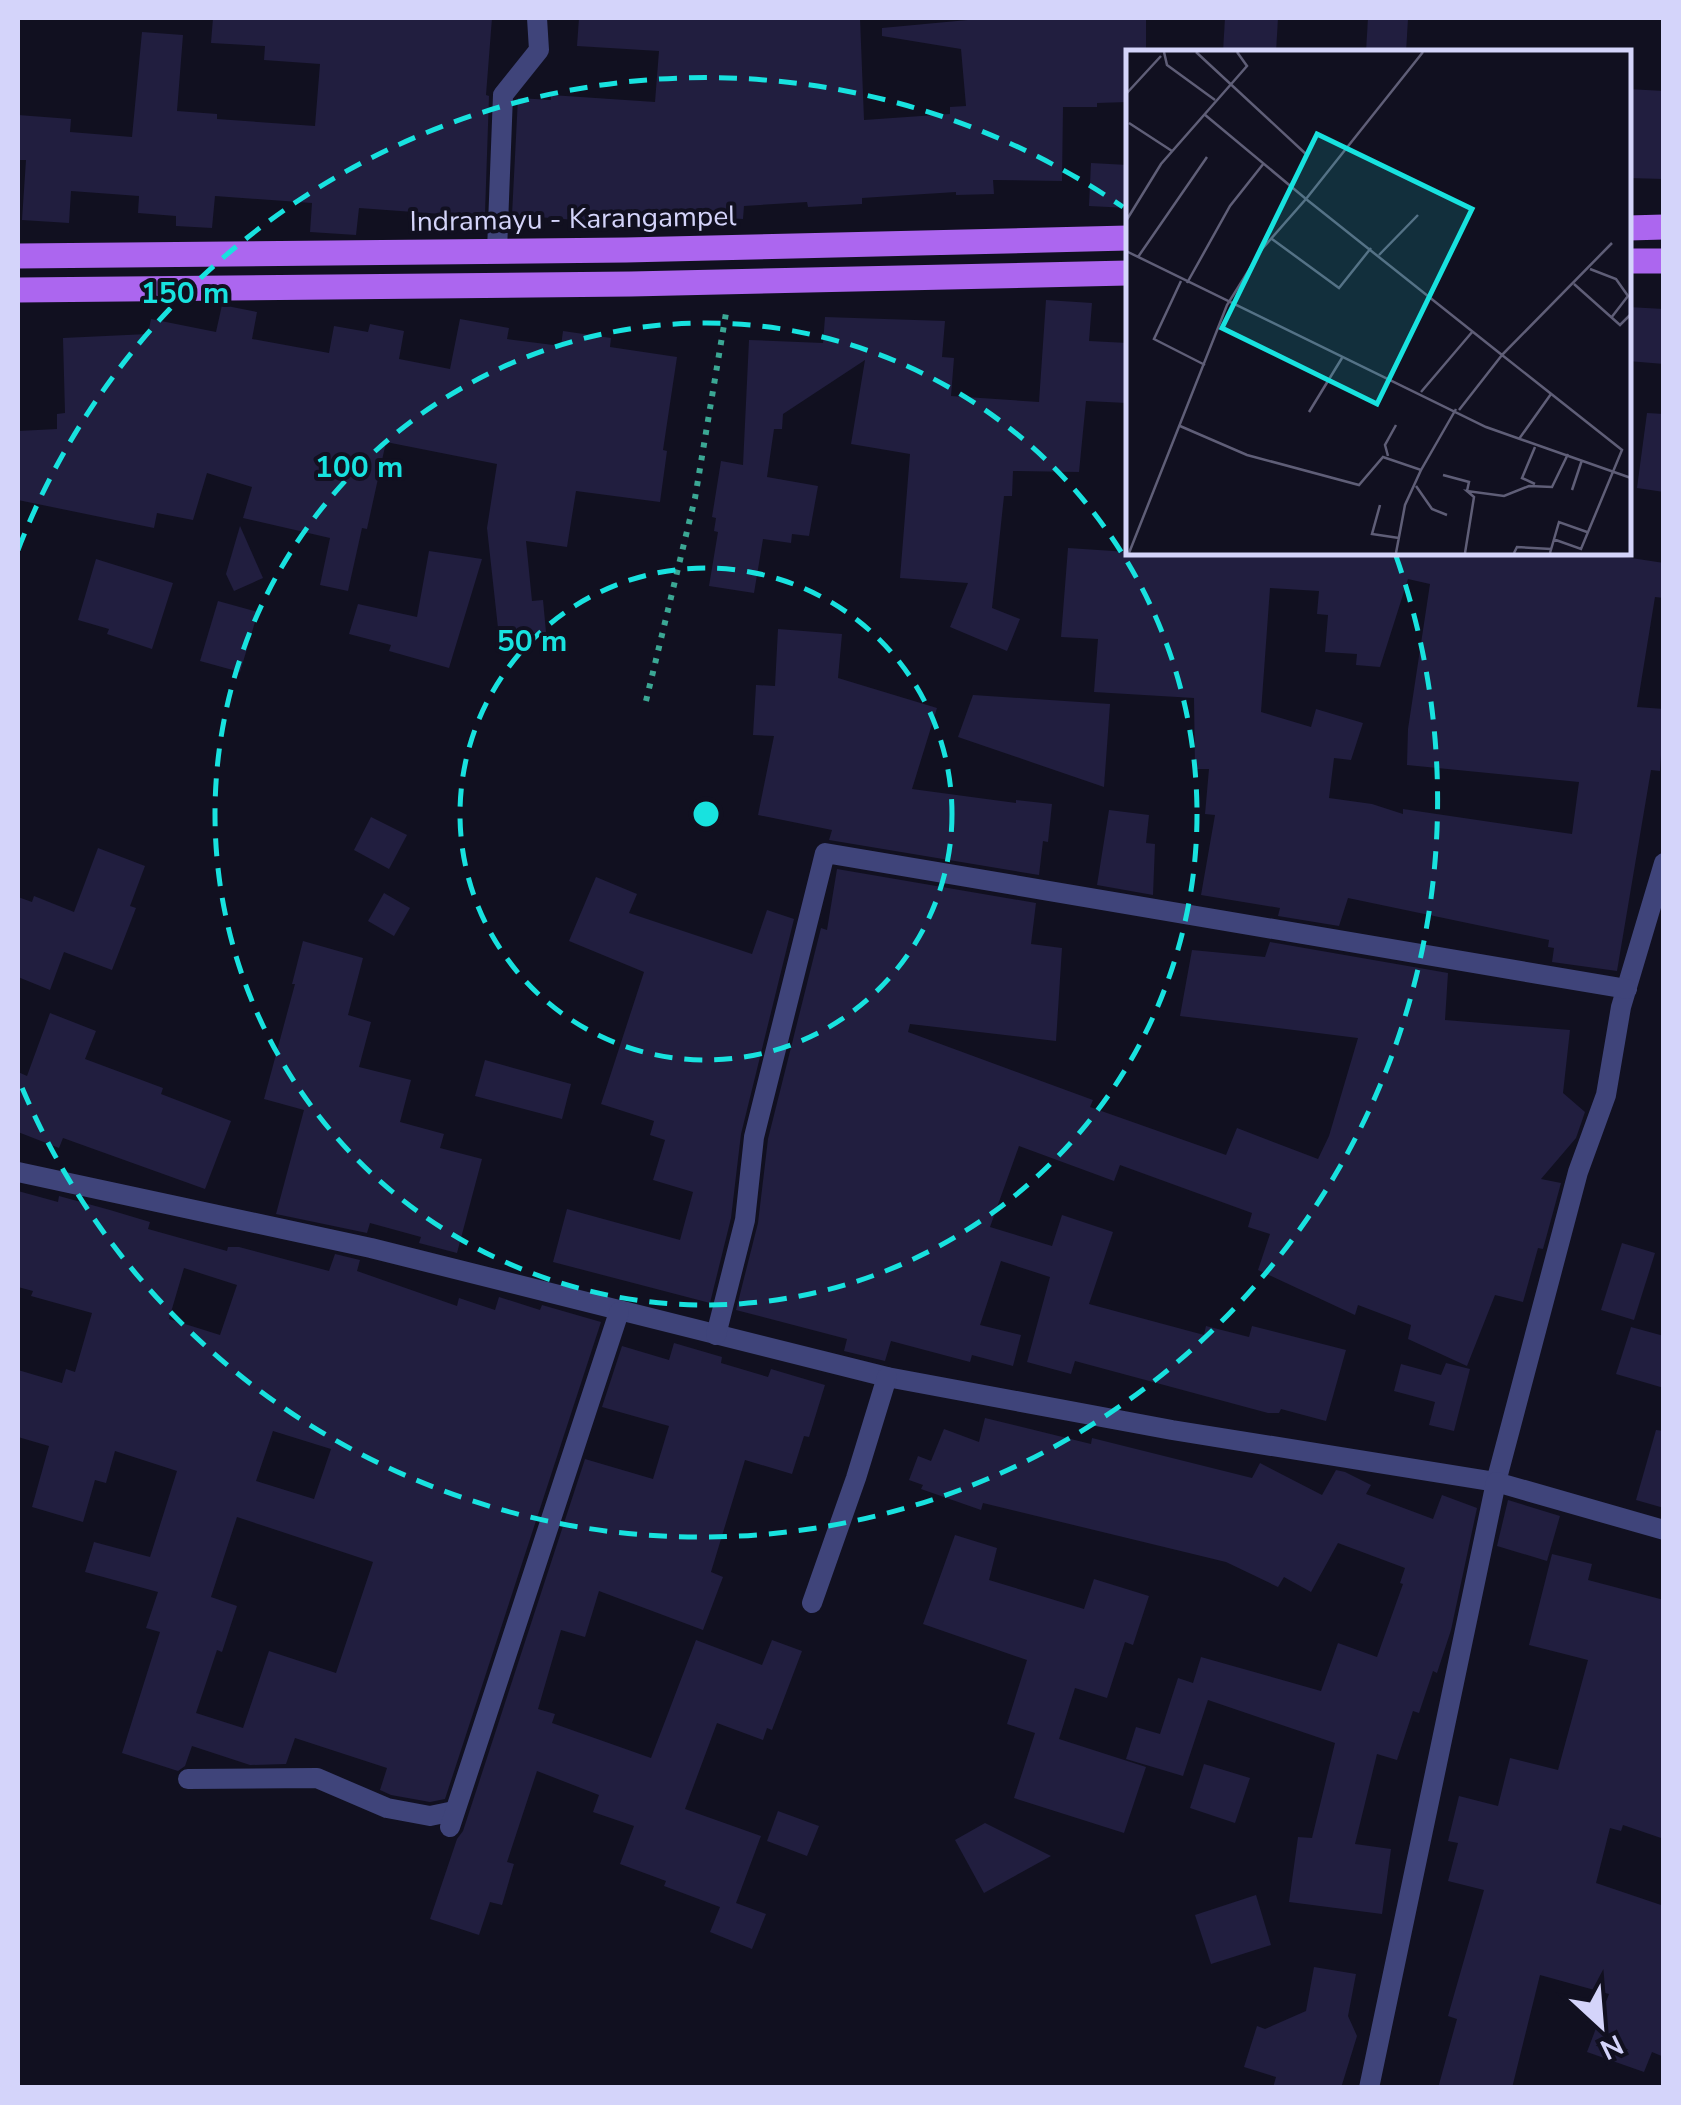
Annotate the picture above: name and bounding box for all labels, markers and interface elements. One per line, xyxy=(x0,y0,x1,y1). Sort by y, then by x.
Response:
inset map xyxy=(1126,50,1631,555)
street label: Indramayu - Karangampel xyxy=(409,197,737,241)
text: 150 m xyxy=(141,273,229,314)
text: 100 m xyxy=(315,447,403,488)
text: 50 m xyxy=(497,621,567,662)
centre of rings xyxy=(688,796,724,832)
north arrow xyxy=(1551,1975,1651,2075)
text: N xyxy=(1594,2025,1629,2068)

